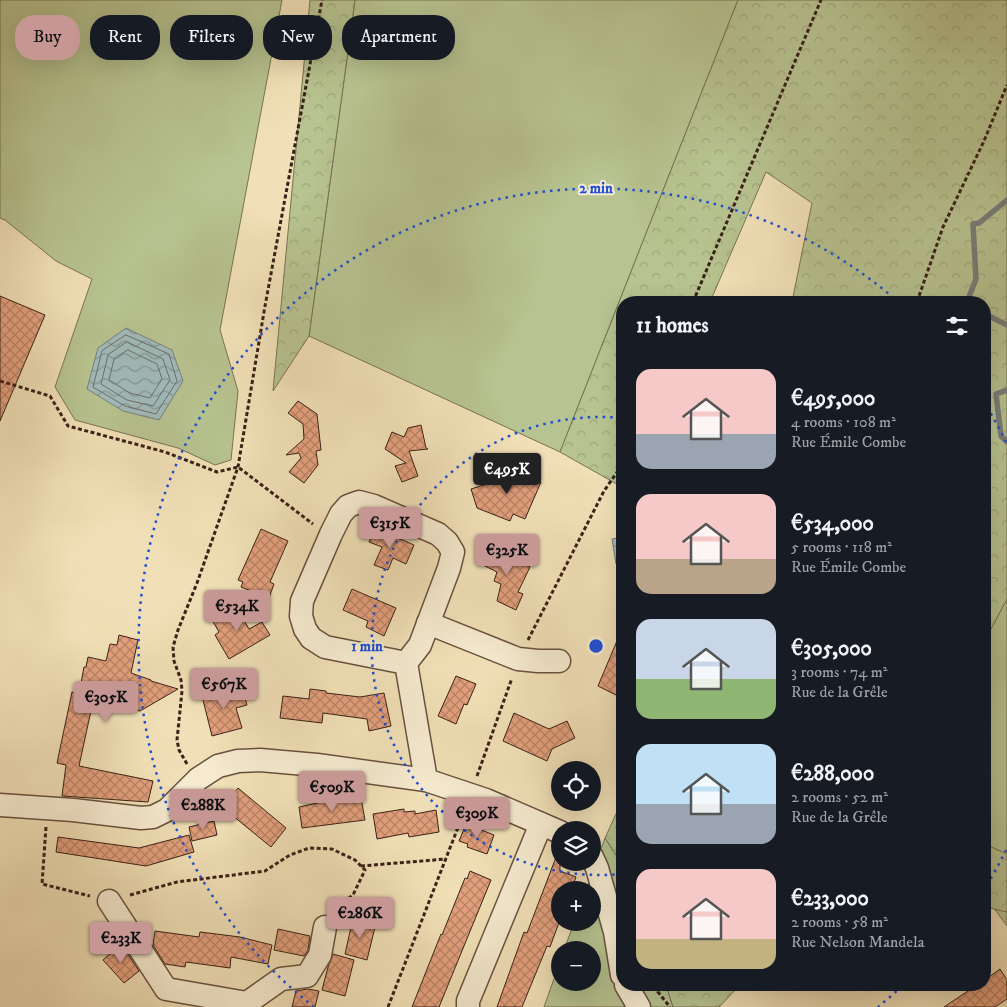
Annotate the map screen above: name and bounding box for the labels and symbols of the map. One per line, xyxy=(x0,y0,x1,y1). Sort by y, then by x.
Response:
text: 2 min xyxy=(579,179,613,198)
pin: €495K xyxy=(472,452,542,495)
pin: €315K xyxy=(355,506,425,549)
pin: €325K xyxy=(472,534,542,576)
pin: €534K xyxy=(202,590,272,632)
text: 1 min xyxy=(351,637,383,656)
centre of rings xyxy=(587,637,605,655)
pin: €567K xyxy=(189,668,259,710)
pin: €305K xyxy=(71,680,141,723)
pin: €509K xyxy=(297,770,367,813)
pin: €288K xyxy=(168,788,238,831)
pin: €309K xyxy=(442,796,512,839)
pin: €286K xyxy=(325,896,395,939)
pin: €233K xyxy=(86,922,156,964)

